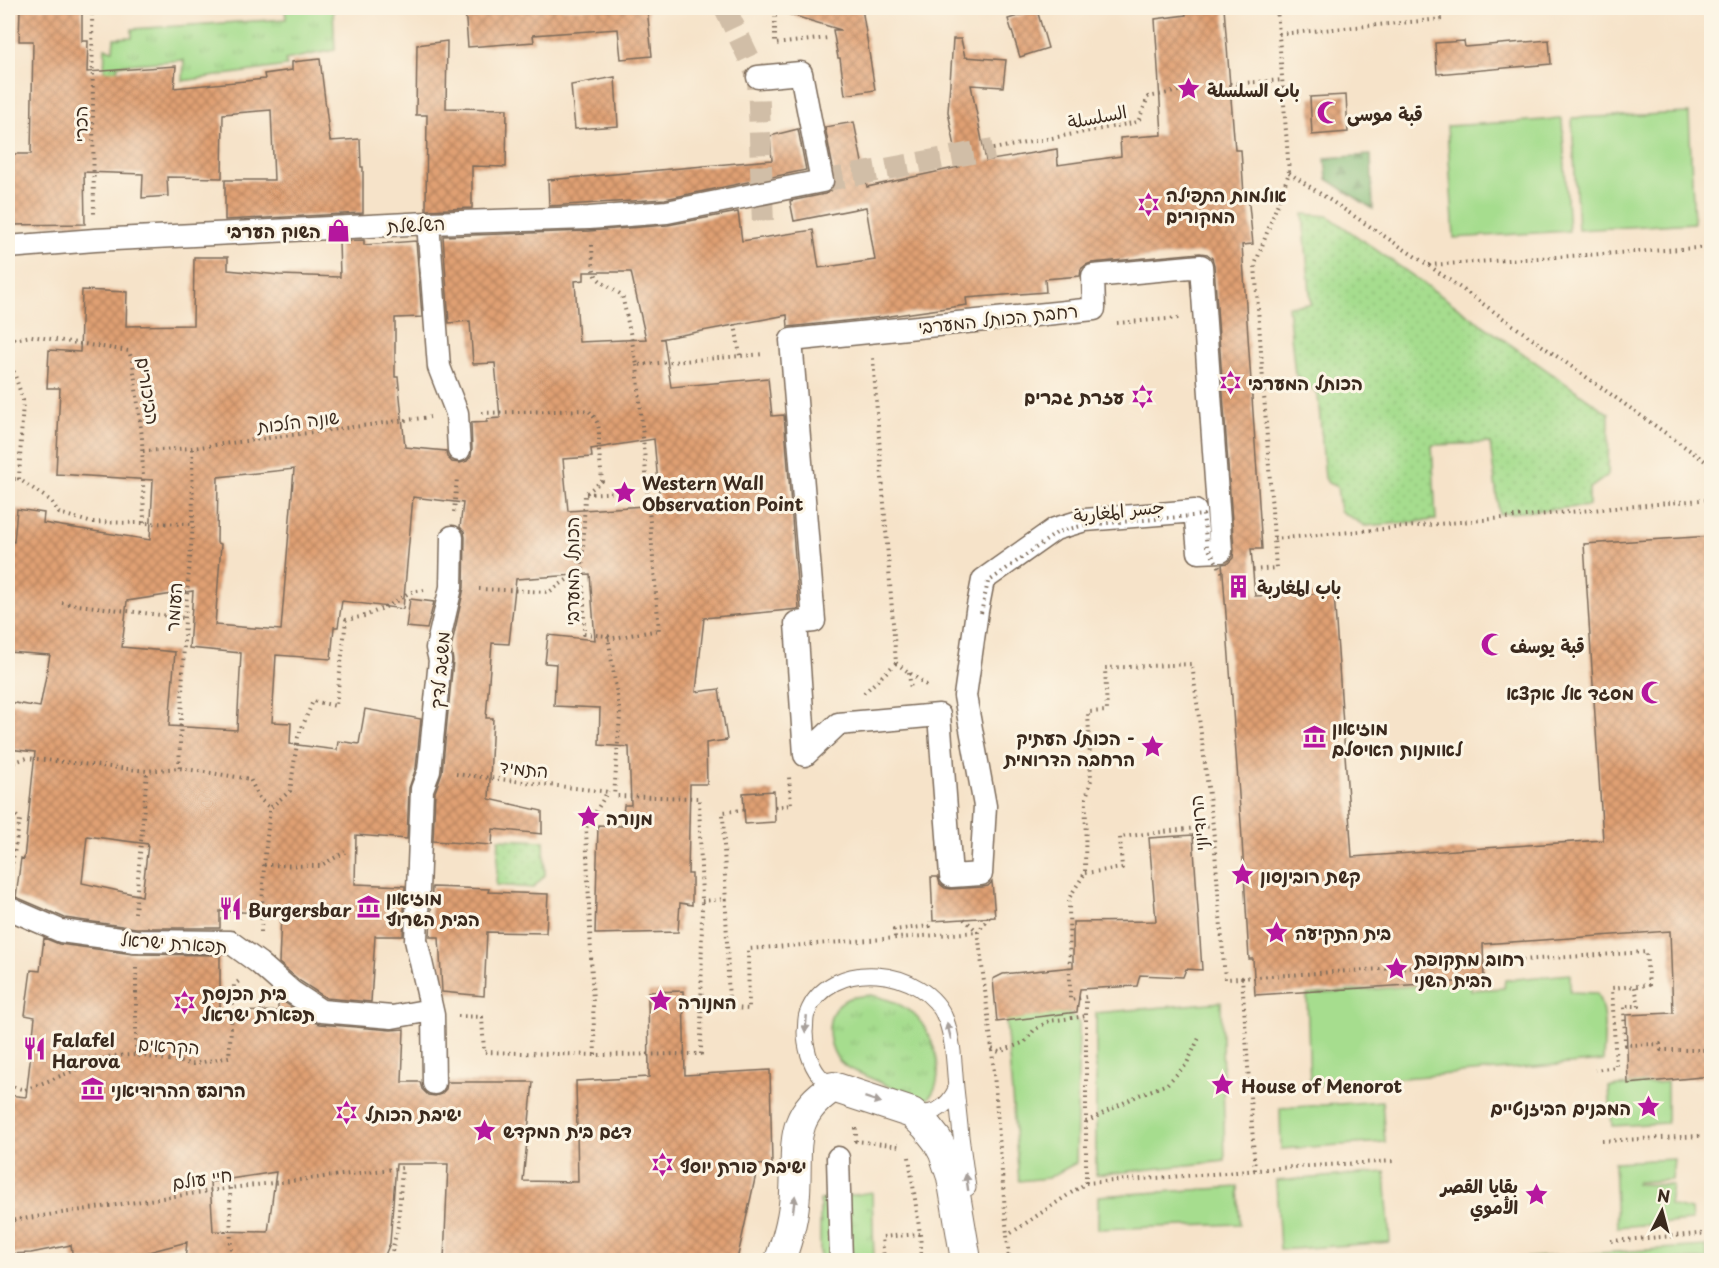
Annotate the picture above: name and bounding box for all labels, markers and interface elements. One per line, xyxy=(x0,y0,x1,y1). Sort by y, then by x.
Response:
place icon: باب السلسلة xyxy=(1176,76,1202,102)
place label: باب السلسلة xyxy=(1207,76,1300,103)
street label: السلسلة xyxy=(1065,97,1129,135)
mosque icon: قبة موسى xyxy=(1316,100,1342,126)
place label: قبة موسى xyxy=(1347,100,1423,127)
street label: הכרי xyxy=(66,105,94,143)
place label: אולמות התפילה המקורים xyxy=(1166,181,1287,229)
synagogue icon: אולמות התפילה המקורים xyxy=(1135,191,1161,217)
street label: השלשלת xyxy=(385,209,446,239)
place label: השוק הערבי xyxy=(227,217,321,244)
shop icon: השוק הערבי xyxy=(326,217,352,243)
street label: רחבת הכותל המערבי xyxy=(917,296,1079,340)
street label: הביכורים xyxy=(130,355,168,427)
synagogue icon: הכותל המערבי xyxy=(1217,369,1243,395)
place label: הכותל המערבי xyxy=(1248,369,1363,396)
place label: עזרת גברים xyxy=(1024,383,1124,410)
synagogue icon: עזרת גברים xyxy=(1129,383,1155,409)
street label: שונה הלכות xyxy=(254,403,341,440)
place label: Western Wall Observation Point xyxy=(642,469,804,517)
place icon: Western Wall Observation Point xyxy=(611,479,637,505)
street label: جسر المغاربة xyxy=(1072,492,1166,528)
street label: הכותל המערבי xyxy=(558,516,585,626)
building icon: باب المغاربة xyxy=(1226,573,1252,599)
place label: باب المغاربة xyxy=(1257,573,1341,600)
street label: העומר xyxy=(158,581,188,633)
street label: משגב לדך xyxy=(422,630,456,710)
mosque icon: قبة يوسف xyxy=(1479,632,1505,658)
place label: قبة يوسف xyxy=(1510,632,1585,659)
place label: מסגד אל אקצא xyxy=(1506,679,1634,706)
mosque icon: מסגד אל אקצא xyxy=(1639,679,1665,705)
place label: מוזיאון לאומנות האיסלם xyxy=(1332,714,1463,762)
place label: הכותל העתיק - הרחבה הדרומית xyxy=(1002,724,1135,772)
museum icon: מוזיאון לאומנות האיסלם xyxy=(1301,724,1327,750)
place icon: הכותל העתיק - הרחבה הדרומית xyxy=(1140,734,1166,760)
street label: התמיד xyxy=(498,752,550,784)
street label: הרודיוני xyxy=(1182,794,1214,852)
place icon: מנורה xyxy=(575,804,601,830)
place label: מנורה xyxy=(606,804,653,831)
place icon: קשת רובינסון xyxy=(1229,862,1255,888)
place label: קשת רובינסון xyxy=(1260,862,1361,889)
place label: מוזיאון הבית השרוף xyxy=(386,884,480,932)
museum icon: מוזיאון הבית השרוף xyxy=(355,894,381,920)
restaurant icon: Burgersbar xyxy=(217,896,243,922)
place label: Burgersbar xyxy=(248,896,352,923)
place icon: בית התקיעה xyxy=(1264,919,1290,945)
place label: בית התקיעה xyxy=(1295,919,1391,946)
street label: תפארת ישראל xyxy=(120,925,228,959)
place label: רחוב מתקופת הבית השני xyxy=(1414,945,1525,993)
place icon: רחוב מתקופת הבית השני xyxy=(1383,955,1409,981)
place label: בית הכנסת תפארת ישראל xyxy=(202,979,315,1027)
place icon: המנורה xyxy=(647,988,673,1014)
place label: המנורה xyxy=(678,988,737,1015)
synagogue icon: בית הכנסת תפארת ישראל xyxy=(171,989,197,1015)
one-way arrow xyxy=(801,1015,811,1034)
one-way arrow xyxy=(943,1022,953,1040)
place label: Falafel Harova xyxy=(52,1026,121,1074)
street label: הקראים xyxy=(137,1029,201,1061)
restaurant icon: Falafel Harova xyxy=(21,1036,47,1062)
place icon: House of Menorot xyxy=(1210,1072,1236,1098)
place label: House of Menorot xyxy=(1241,1072,1403,1099)
museum icon: הרובע ההרודיאני xyxy=(80,1076,106,1102)
place label: הרובע ההרודיאני xyxy=(111,1076,246,1103)
place label: המבנים הביזנטיים xyxy=(1490,1094,1631,1121)
place icon: המבנים הביזנטיים xyxy=(1636,1094,1662,1120)
one-way arrow xyxy=(864,1096,882,1105)
synagogue icon: ישיבת הכותל xyxy=(334,1100,360,1126)
place label: ישיבת הכותל xyxy=(365,1100,462,1127)
place icon: דגם בית המקדש xyxy=(472,1117,498,1143)
place label: דגם בית המקדש xyxy=(503,1117,632,1144)
synagogue icon: ישיבת פורת יוסף xyxy=(649,1152,675,1178)
place label: ישיבת פורת יוסף xyxy=(680,1152,807,1179)
street label: חיי עולם xyxy=(170,1160,234,1196)
one-way arrow xyxy=(962,1172,971,1191)
place label: بقايا القصر الأموي xyxy=(1439,1172,1518,1222)
north arrow xyxy=(1632,1181,1692,1241)
place icon: بقايا القصر الأموي xyxy=(1523,1182,1549,1208)
text: N xyxy=(1656,1182,1671,1208)
one-way arrow xyxy=(789,1194,798,1213)

